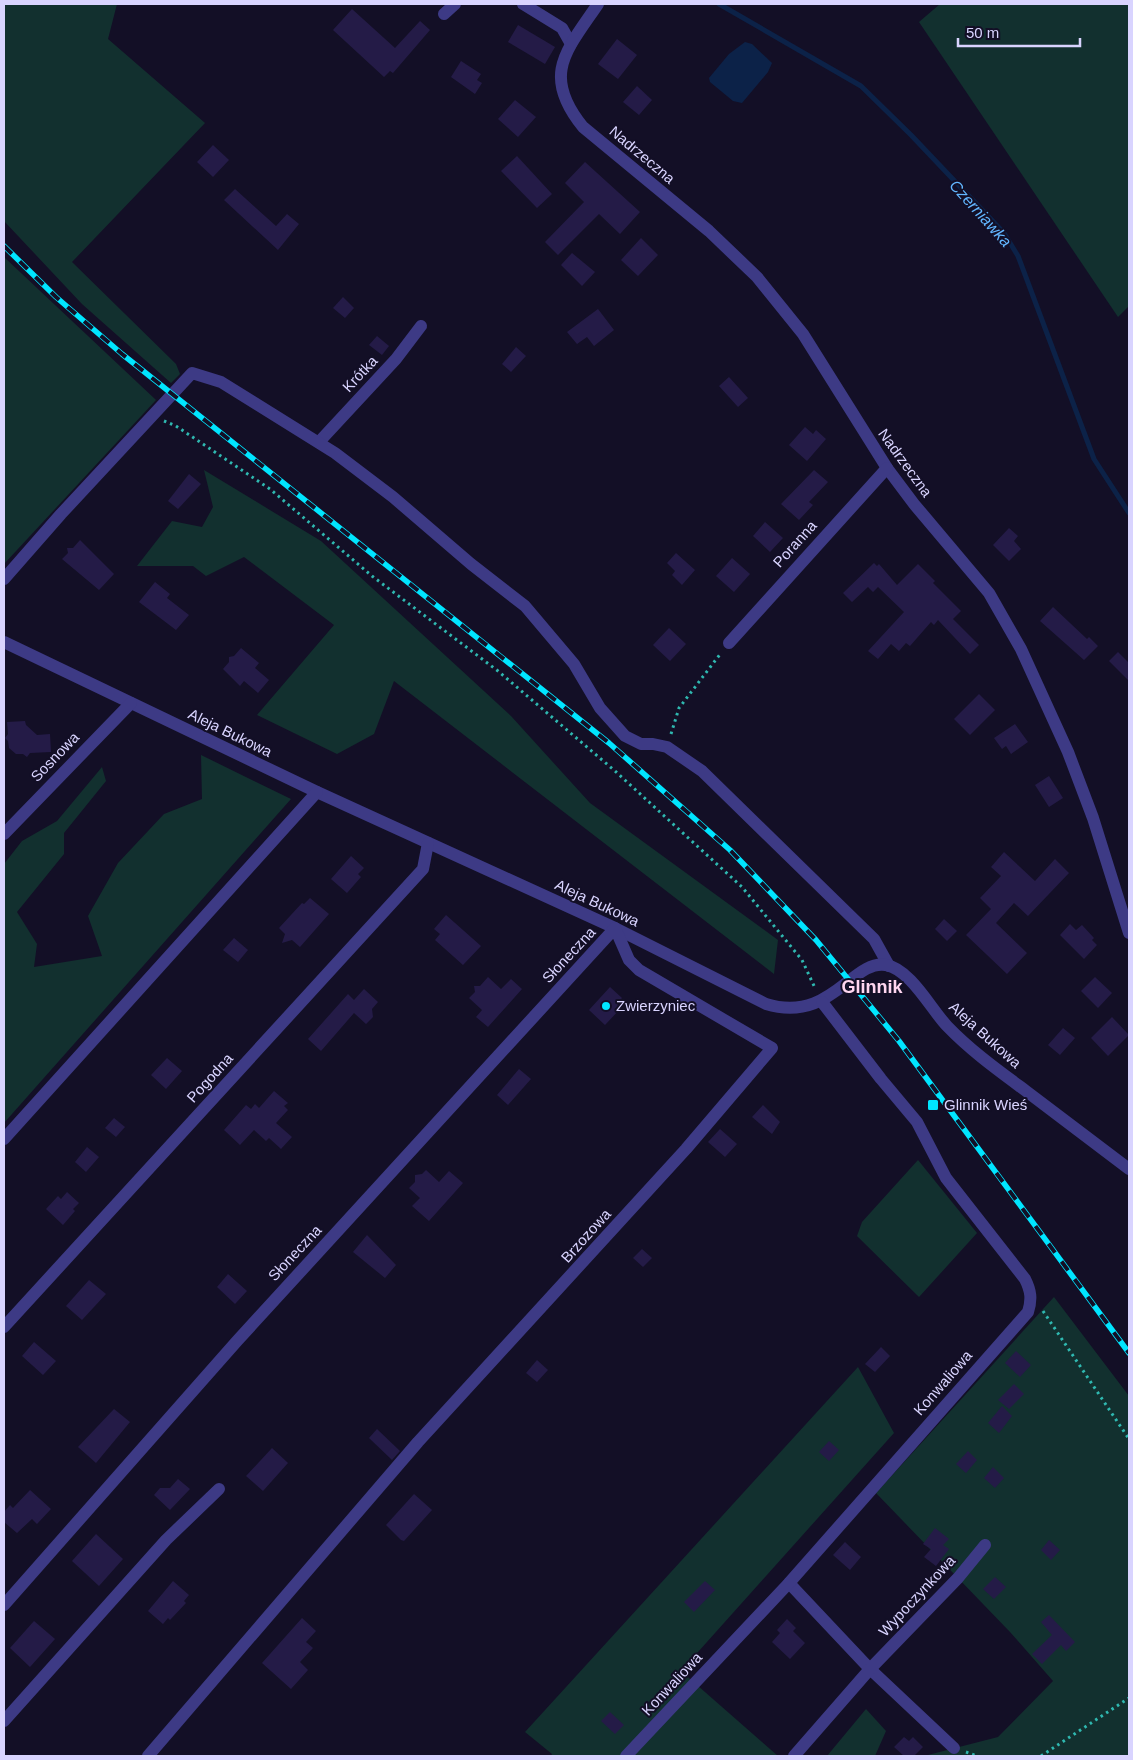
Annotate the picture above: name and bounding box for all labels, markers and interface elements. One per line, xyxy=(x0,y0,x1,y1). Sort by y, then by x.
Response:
scale bar xyxy=(958,15,1080,47)
text: 50 m xyxy=(966,24,999,41)
street label: Nadrzeczna xyxy=(606,122,679,187)
water label: Czerniawka xyxy=(946,177,1015,250)
street label: Krótka xyxy=(339,352,381,395)
street label: Nadrzeczna xyxy=(875,425,936,501)
street label: Poranna xyxy=(769,516,820,570)
street label: Aleja Bukowa xyxy=(186,705,275,760)
street label: Sosnowa xyxy=(27,728,83,785)
street label: Aleja Bukowa xyxy=(552,876,643,930)
street label: Słoneczna xyxy=(539,923,599,986)
district label: Glinnik xyxy=(841,977,903,997)
place label: Zwierzyniec xyxy=(616,997,696,1014)
street label: Aleja Bukowa xyxy=(946,998,1025,1072)
marker: Zwierzyniec xyxy=(600,1000,612,1012)
street label: Pogodna xyxy=(183,1049,236,1106)
place label: Glinnik Wieś xyxy=(944,1096,1027,1113)
marker: Glinnik Wieś xyxy=(926,1098,940,1112)
street label: Brzozowa xyxy=(557,1205,614,1266)
street label: Słoneczna xyxy=(265,1221,325,1284)
street label: Konwaliowa xyxy=(910,1346,976,1418)
street label: Wypoczynkowa xyxy=(875,1551,959,1640)
street label: Konwaliowa xyxy=(638,1648,706,1719)

